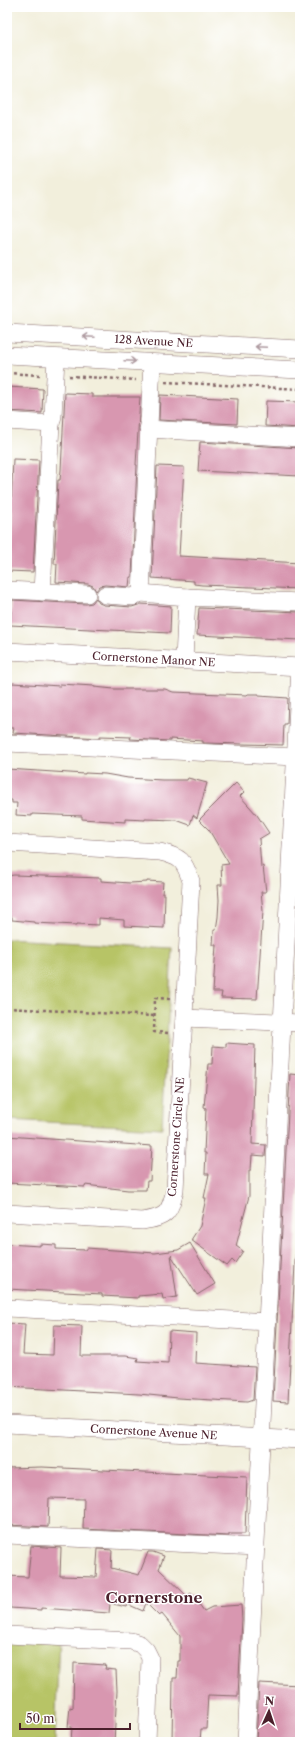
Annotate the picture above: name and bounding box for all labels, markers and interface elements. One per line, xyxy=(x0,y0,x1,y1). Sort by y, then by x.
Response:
street label: 128 Avenue NE xyxy=(114,332,194,350)
one-way arrow xyxy=(83,334,96,341)
one-way arrow xyxy=(255,343,268,350)
one-way arrow xyxy=(123,358,136,365)
street label: Cornerstone Manor NE xyxy=(92,649,216,669)
street label: Cornerstone Circle NE xyxy=(165,1076,187,1197)
street label: Cornerstone Avenue NE xyxy=(90,1422,218,1442)
district label: Cornerstone xyxy=(105,1588,203,1607)
north arrow xyxy=(249,1691,289,1731)
text: N xyxy=(264,1694,275,1708)
scale bar xyxy=(20,1705,130,1731)
text: 50 m xyxy=(26,1711,55,1726)

